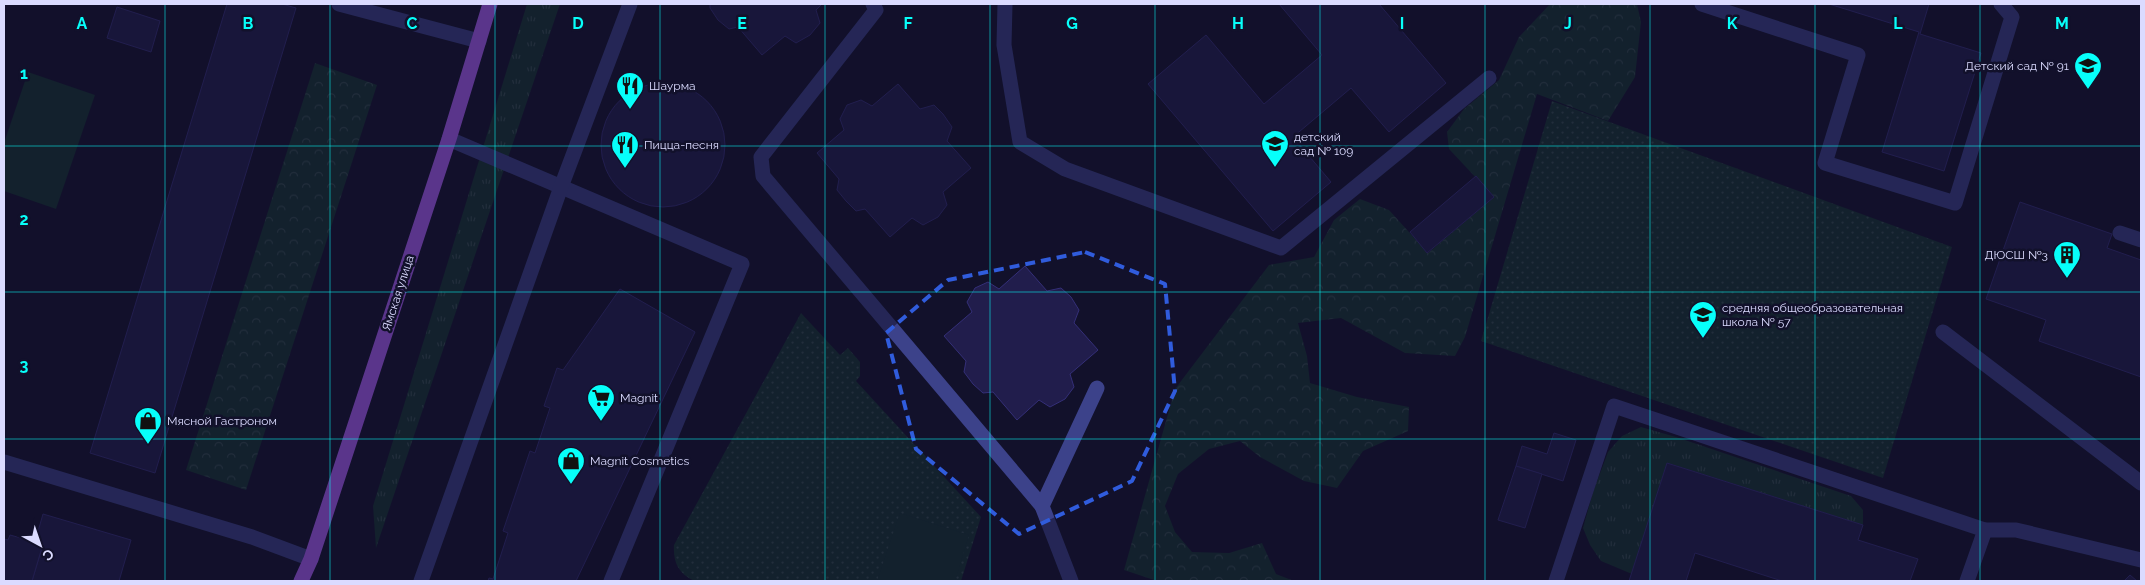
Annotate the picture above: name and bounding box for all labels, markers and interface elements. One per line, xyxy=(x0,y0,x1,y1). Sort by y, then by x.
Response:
text: A xyxy=(77,14,88,33)
text: B xyxy=(243,14,254,33)
text: C xyxy=(407,14,418,33)
text: D xyxy=(572,14,584,33)
text: E xyxy=(737,14,747,33)
text: F xyxy=(903,14,913,33)
text: G xyxy=(1066,14,1078,33)
text: H xyxy=(1232,14,1244,33)
text: I xyxy=(1400,14,1404,33)
text: J xyxy=(1564,14,1572,33)
text: K xyxy=(1727,14,1738,33)
text: L xyxy=(1893,14,1903,33)
text: M xyxy=(2055,14,2069,33)
school or university icon: Детский сад № 91 xyxy=(2073,51,2103,90)
place label: Детский сад № 91 xyxy=(1965,59,2069,73)
text: 1 xyxy=(20,64,28,83)
restaurant icon: Шаурма xyxy=(615,71,645,110)
place label: Шаурма xyxy=(649,79,696,93)
school or university icon: детский сад № 109 xyxy=(1260,129,1290,168)
restaurant icon: Пицца-песня xyxy=(610,130,640,169)
place label: детский сад № 109 xyxy=(1294,130,1353,158)
place label: Пицца-песня xyxy=(644,138,719,152)
text: 2 xyxy=(19,210,29,229)
building icon: ДЮСШ №3 xyxy=(2052,240,2082,279)
place label: ДЮСШ №3 xyxy=(1984,248,2048,262)
street label: Ямская улица xyxy=(379,254,417,332)
school or university icon: средняя общеобразовательная школа № 57 xyxy=(1688,300,1718,339)
place label: средняя общеобразовательная школа № 57 xyxy=(1722,301,1903,329)
text: 3 xyxy=(20,356,29,375)
supermarket icon: Magnit xyxy=(586,383,616,422)
place label: Magnit xyxy=(620,391,658,405)
shop icon: Мясной Гастроном xyxy=(133,406,163,445)
place label: Мясной Гастроном xyxy=(167,414,277,428)
shop icon: Magnit Cosmetics xyxy=(556,446,586,485)
place label: Magnit Cosmetics xyxy=(590,454,690,468)
north arrow xyxy=(15,520,65,570)
text: С xyxy=(39,546,57,564)

